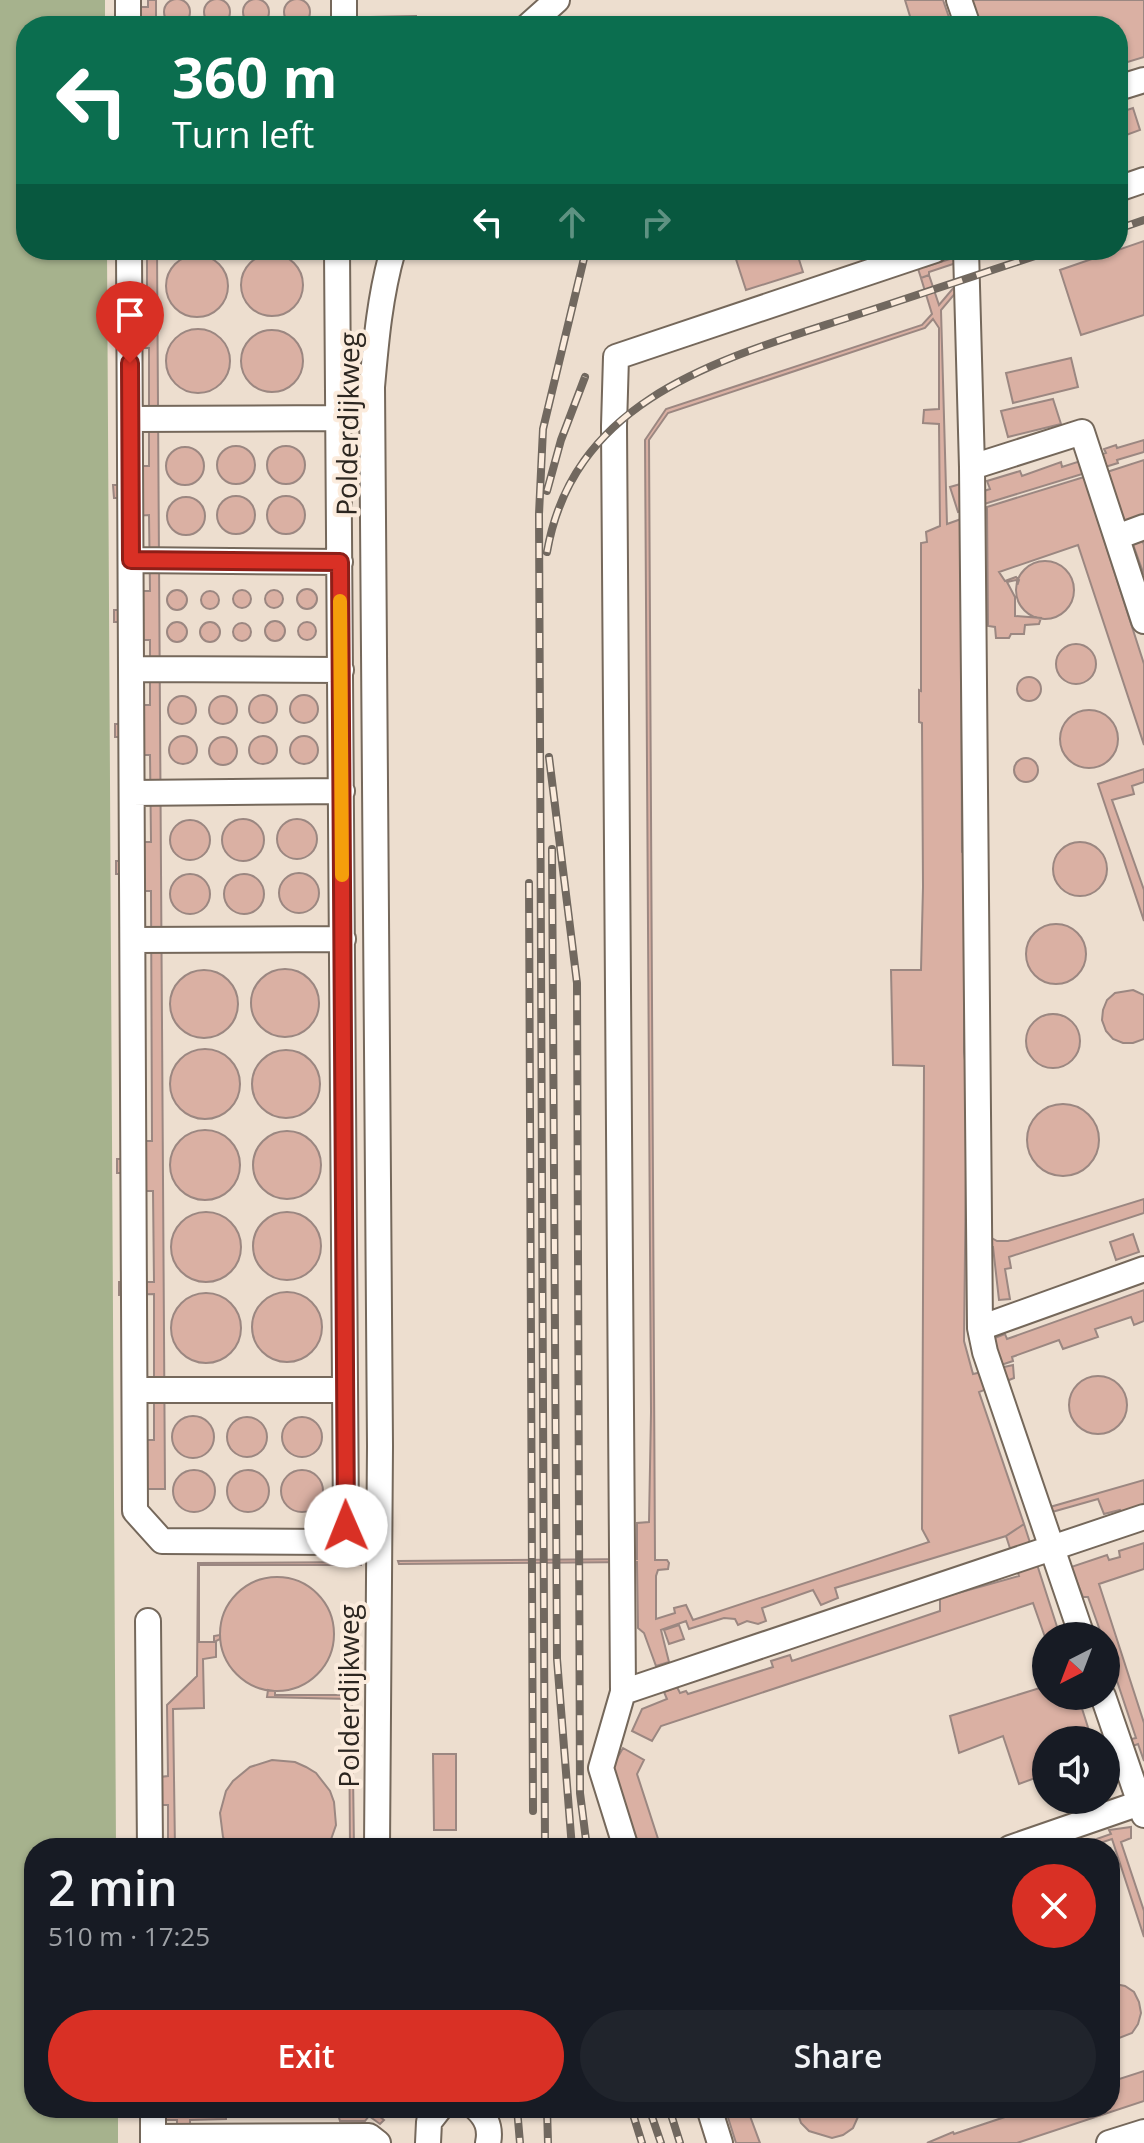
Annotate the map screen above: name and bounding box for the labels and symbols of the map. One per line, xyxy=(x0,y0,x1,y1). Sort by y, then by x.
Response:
pin xyxy=(96,281,164,363)
street label: Polderdijkweg xyxy=(326,332,368,516)
position arrow xyxy=(304,1484,388,1568)
street label: Polderdijkweg xyxy=(329,1604,367,1788)
north arrow xyxy=(1032,1622,1120,1710)

